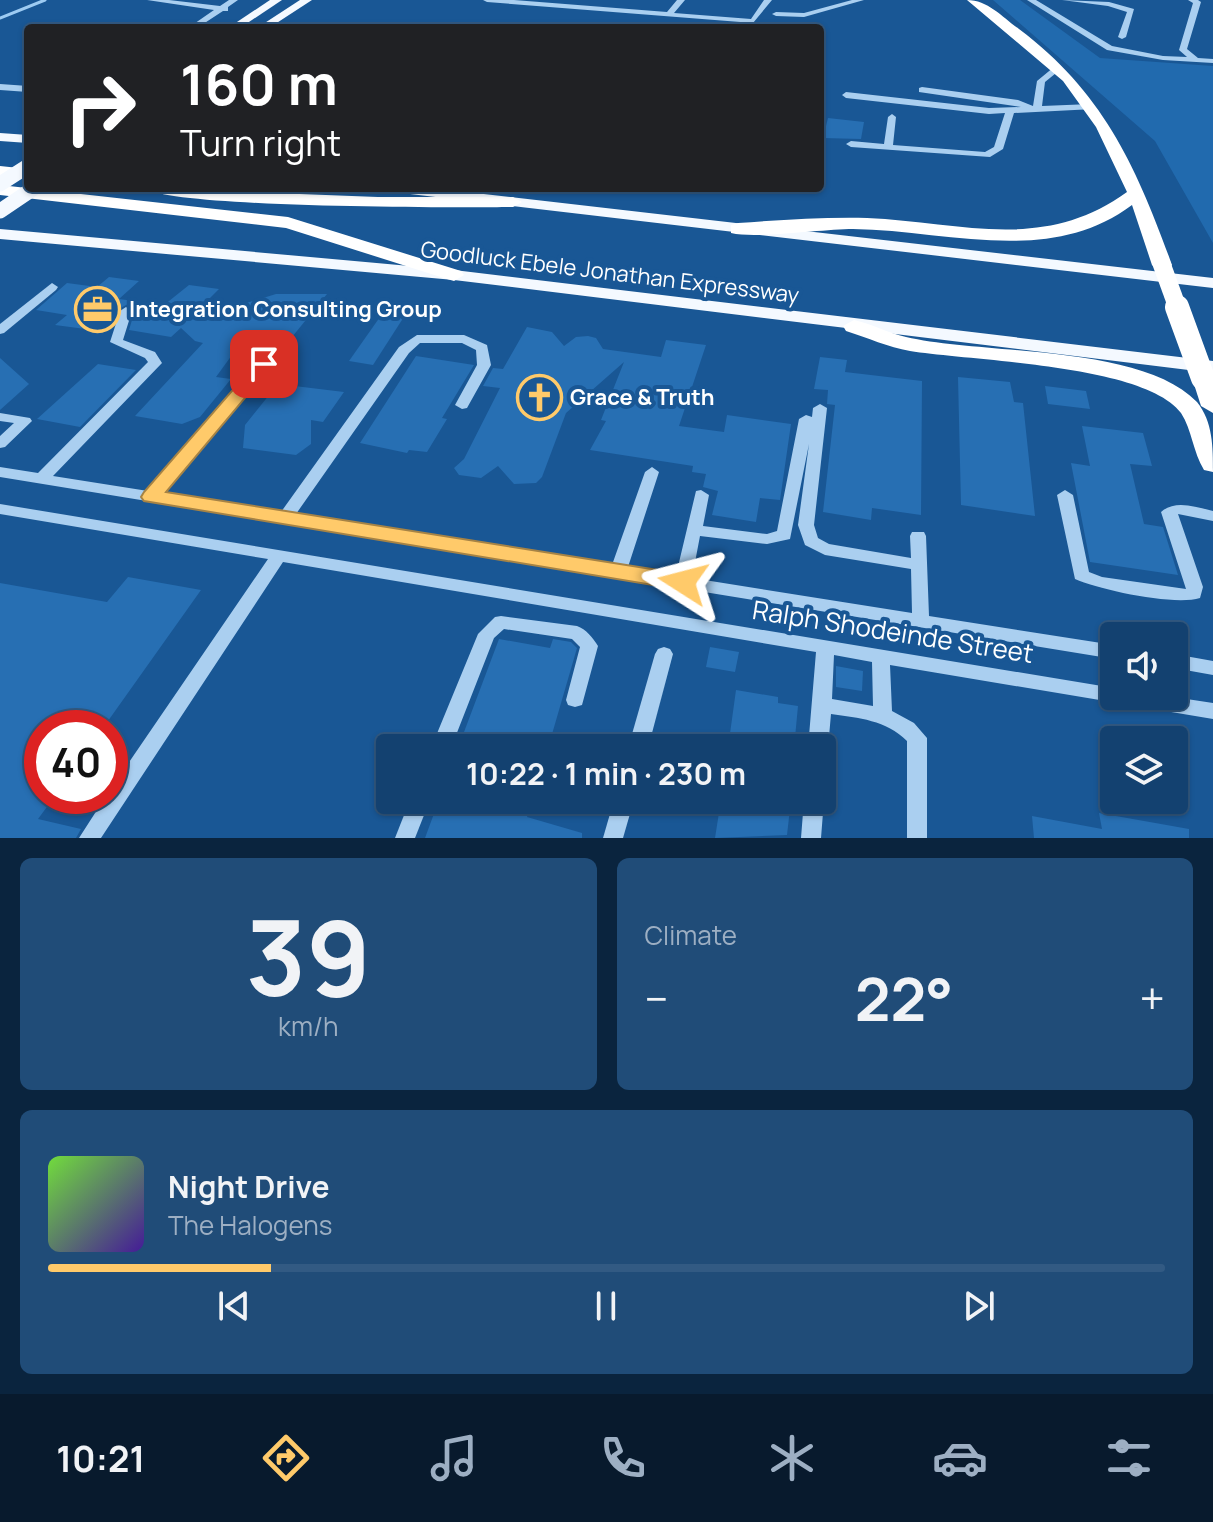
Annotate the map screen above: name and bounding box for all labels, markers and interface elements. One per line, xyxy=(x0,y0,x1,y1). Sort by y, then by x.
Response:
text: 160 m xyxy=(180,45,338,122)
icon: right xyxy=(48,56,152,160)
text: Turn right xyxy=(180,118,341,167)
street label: Goodluck Ebele Jonathan Expressway xyxy=(419,234,801,310)
office icon: Integration Consulting Group xyxy=(74,285,122,333)
place label: Integration Consulting Group xyxy=(129,294,442,324)
pin xyxy=(230,330,298,398)
icon: arrive xyxy=(242,342,286,386)
church icon: Grace & Truth xyxy=(515,373,563,421)
place label: Grace & Truth xyxy=(570,382,714,412)
position arrow xyxy=(641,540,725,624)
street label: Ralph Shodeinde Street xyxy=(750,591,1036,671)
map controls xyxy=(1100,622,1188,814)
button: sound xyxy=(1100,622,1188,710)
speed limit sign: 40 xyxy=(24,710,128,814)
button: layers xyxy=(1100,726,1188,814)
text: 10:22 · 1 min · 230 m xyxy=(466,753,746,794)
text: 39 xyxy=(246,885,371,1027)
text: Climate xyxy=(645,917,737,953)
text: 22° xyxy=(855,957,953,1039)
text: − xyxy=(645,968,668,1028)
text: + xyxy=(1140,968,1165,1028)
text: km/h xyxy=(278,1008,338,1044)
text: Night Drive xyxy=(168,1166,330,1207)
text: The Halogens xyxy=(168,1207,332,1243)
icon: previous xyxy=(212,1284,256,1328)
icon: pause xyxy=(584,1284,628,1328)
icon: next xyxy=(957,1284,1001,1328)
icon: directions xyxy=(258,1430,314,1486)
icon: music xyxy=(426,1430,482,1486)
icon: phone xyxy=(595,1430,651,1486)
icon: climate xyxy=(764,1430,820,1486)
icon: car xyxy=(932,1430,988,1486)
icon: filters xyxy=(1101,1430,1157,1486)
text: 10:21 xyxy=(56,1434,145,1483)

